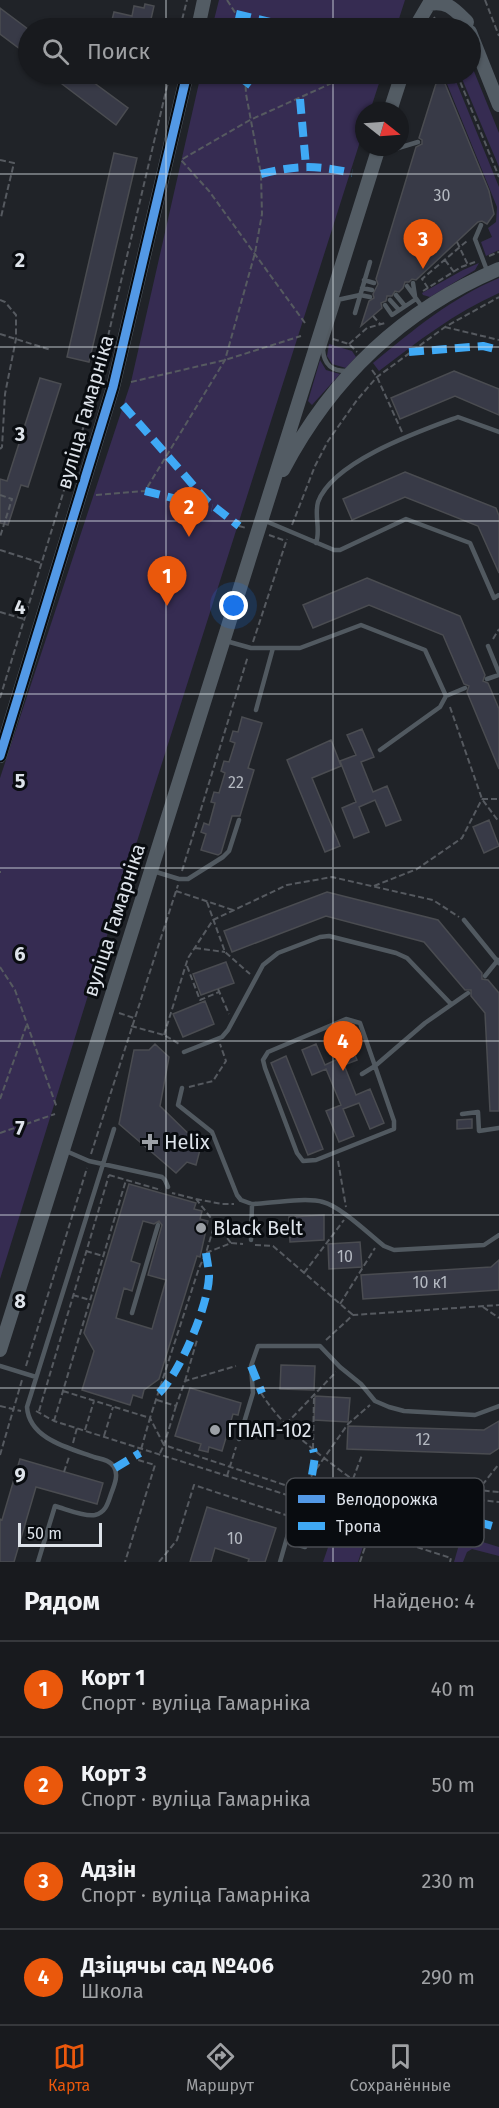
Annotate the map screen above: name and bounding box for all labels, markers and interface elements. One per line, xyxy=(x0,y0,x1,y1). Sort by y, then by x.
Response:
search box xyxy=(18,18,481,84)
icon: search xyxy=(39,35,72,68)
text: Поиск xyxy=(87,38,150,65)
north arrow xyxy=(355,102,409,156)
house number: 30 xyxy=(434,186,451,205)
pin: 3 xyxy=(404,220,442,269)
text: 2 xyxy=(15,248,25,272)
street label: вуліца Гамарніка xyxy=(52,332,118,492)
text: 3 xyxy=(14,422,25,446)
pin: 2 xyxy=(170,488,208,537)
pin: 1 xyxy=(148,556,186,606)
your location xyxy=(219,591,248,620)
text: 4 xyxy=(14,595,26,619)
text: 5 xyxy=(15,769,26,793)
house number: 22 xyxy=(228,773,244,792)
street label: вуліца Гамарніка xyxy=(78,841,150,999)
text: 6 xyxy=(14,942,26,966)
pin: 4 xyxy=(324,1022,362,1071)
text: 7 xyxy=(15,1116,25,1140)
place label: Helix xyxy=(164,1130,210,1154)
marker: Helix xyxy=(141,1133,159,1151)
place label: Black Belt xyxy=(213,1216,304,1240)
marker: Black Belt xyxy=(194,1221,208,1235)
house number: 10 xyxy=(337,1247,353,1266)
house number: 10 к1 xyxy=(412,1273,448,1292)
text: 8 xyxy=(14,1289,26,1313)
place label: ГПАП-102 xyxy=(227,1418,312,1442)
marker: ГПАП-102 xyxy=(208,1423,222,1437)
house number: 12 xyxy=(416,1430,430,1449)
text: 9 xyxy=(14,1463,26,1487)
legend xyxy=(286,1478,484,1547)
text: Велодорожка xyxy=(336,1490,438,1509)
text: Тропа xyxy=(336,1517,381,1536)
scale bar xyxy=(18,1520,102,1548)
text: 50 m xyxy=(27,1524,62,1543)
house number: 10 xyxy=(227,1529,243,1548)
text: Рядом xyxy=(24,1586,100,1617)
text: Найдено: 4 xyxy=(372,1589,475,1613)
text: Корт 1 xyxy=(81,1664,146,1691)
text: 1 xyxy=(39,1677,48,1701)
text: 40 m xyxy=(431,1677,475,1701)
text: Спорт · вуліца Гамарніка xyxy=(81,1691,311,1715)
text: Корт 3 xyxy=(81,1760,147,1787)
text: 2 xyxy=(38,1773,49,1797)
text: 50 m xyxy=(431,1773,475,1797)
text: Спорт · вуліца Гамарніка xyxy=(81,1787,311,1811)
text: Адзін xyxy=(81,1856,136,1883)
text: 3 xyxy=(38,1869,49,1893)
text: 230 m xyxy=(422,1869,475,1893)
text: Спорт · вуліца Гамарніка xyxy=(81,1883,311,1907)
text: Дзіцячы сад №406 xyxy=(81,1952,274,1979)
text: 4 xyxy=(38,1965,49,1989)
text: 290 m xyxy=(421,1965,475,1989)
text: Школа xyxy=(81,1979,144,2003)
tab: Карта xyxy=(48,2040,90,2095)
tab: Маршрут xyxy=(186,2040,254,2095)
tab: Сохранённые xyxy=(350,2040,451,2095)

